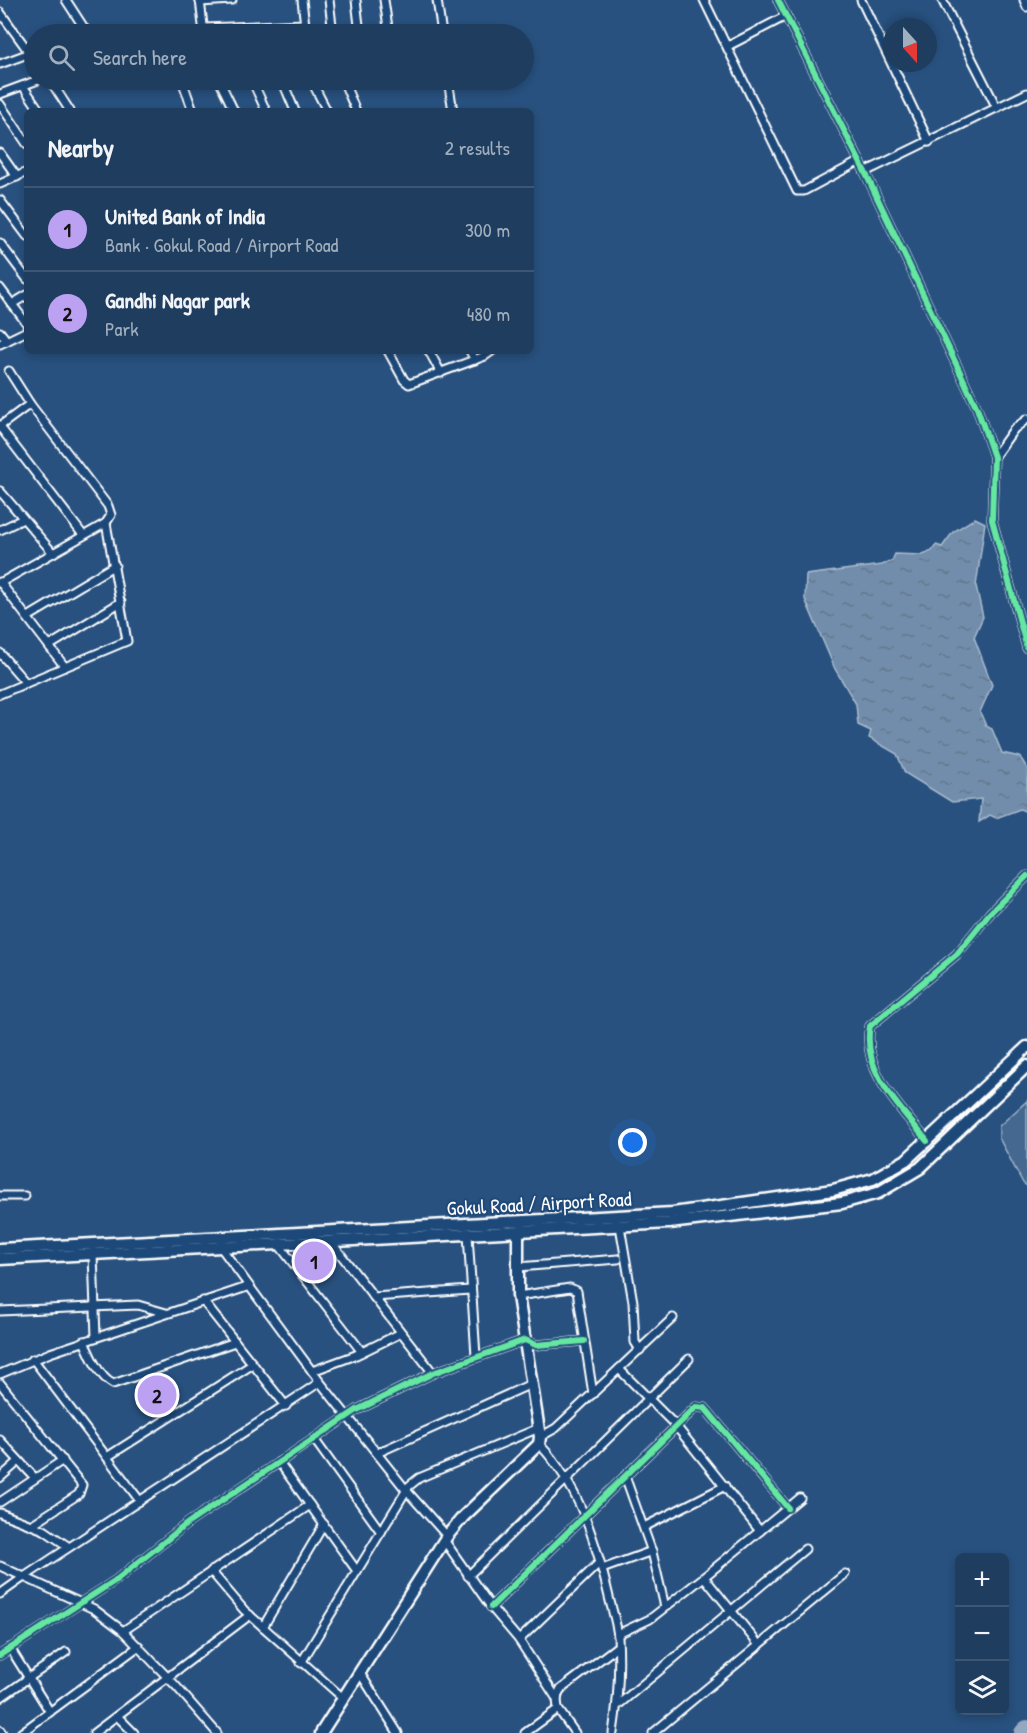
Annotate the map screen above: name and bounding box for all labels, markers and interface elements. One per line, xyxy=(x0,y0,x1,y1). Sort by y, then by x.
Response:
north arrow xyxy=(883,18,937,72)
search box xyxy=(24,24,534,90)
icon: search xyxy=(45,41,78,74)
text: Search here xyxy=(93,42,187,72)
text: Nearby xyxy=(48,130,114,165)
text: 2 results xyxy=(445,134,510,161)
text: United Bank of India xyxy=(105,201,265,231)
text: 1 xyxy=(64,216,71,243)
text: 300 m xyxy=(465,216,510,243)
text: Bank · Gokul Road / Airport Road xyxy=(105,231,338,258)
text: Gandhi Nagar park xyxy=(105,285,250,315)
text: 2 xyxy=(63,300,72,327)
text: 480 m xyxy=(467,300,510,327)
text: Park xyxy=(105,315,138,342)
your location xyxy=(618,1128,647,1157)
street label: Gokul Road / Airport Road xyxy=(446,1185,632,1221)
pin: 1 xyxy=(294,1238,334,1284)
pin: 2 xyxy=(138,1372,176,1418)
map controls xyxy=(955,1553,1009,1715)
button: + xyxy=(955,1553,1009,1607)
button: − xyxy=(955,1607,1009,1661)
button: layers xyxy=(955,1661,1009,1715)

